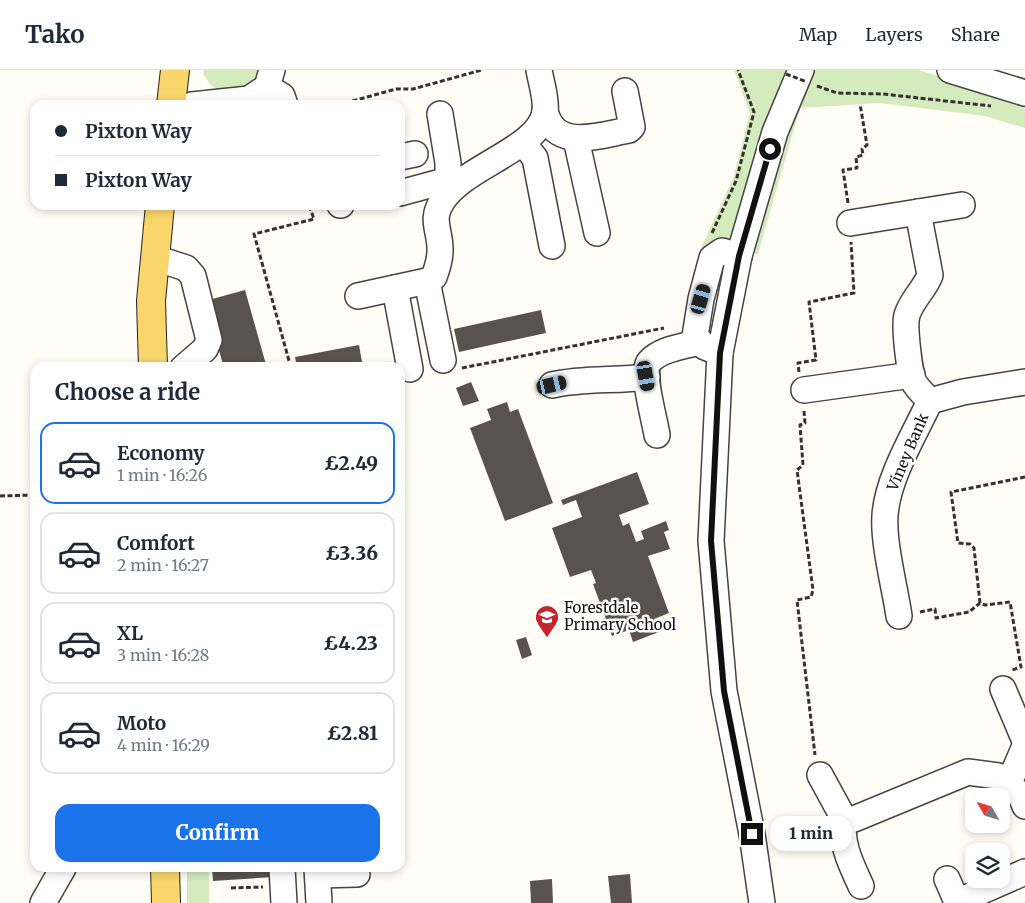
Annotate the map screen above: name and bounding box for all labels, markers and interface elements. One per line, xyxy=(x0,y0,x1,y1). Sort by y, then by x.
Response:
text: Tako xyxy=(25,19,85,50)
text: Map xyxy=(799,23,837,46)
text: Layers xyxy=(865,23,923,46)
text: Share xyxy=(951,23,1000,46)
text: Pixton Way xyxy=(85,119,192,143)
route start xyxy=(759,138,781,160)
text: Pixton Way xyxy=(85,168,192,192)
car xyxy=(689,283,712,315)
car xyxy=(636,360,655,392)
car xyxy=(535,374,568,396)
text: Choose a ride xyxy=(55,378,200,406)
street label: Viney Bank xyxy=(882,410,933,495)
icon: car xyxy=(57,441,102,486)
text: Economy xyxy=(117,441,205,465)
text: £2.49 xyxy=(324,451,378,475)
text: 1 min · 16:26 xyxy=(117,465,207,485)
icon: car xyxy=(57,531,102,576)
text: Comfort xyxy=(117,531,195,555)
text: £3.36 xyxy=(325,541,378,565)
text: 2 min · 16:27 xyxy=(117,555,209,575)
place label: Forestdale Primary School xyxy=(564,598,677,634)
school or university icon: Forestdale Primary School xyxy=(534,604,560,638)
icon: car xyxy=(57,621,102,666)
text: XL xyxy=(117,621,143,645)
text: £4.23 xyxy=(323,631,378,655)
text: 3 min · 16:28 xyxy=(117,645,209,665)
icon: car xyxy=(57,711,102,756)
text: Moto xyxy=(117,711,166,735)
text: £2.81 xyxy=(327,721,378,745)
text: 4 min · 16:29 xyxy=(117,735,210,755)
north arrow xyxy=(965,788,1010,832)
map controls xyxy=(965,788,1010,888)
button: Confirm xyxy=(55,804,380,862)
callout: 1 min xyxy=(770,816,852,852)
route end xyxy=(741,823,763,845)
text: 1 min xyxy=(789,823,833,843)
button: layers xyxy=(965,843,1010,888)

